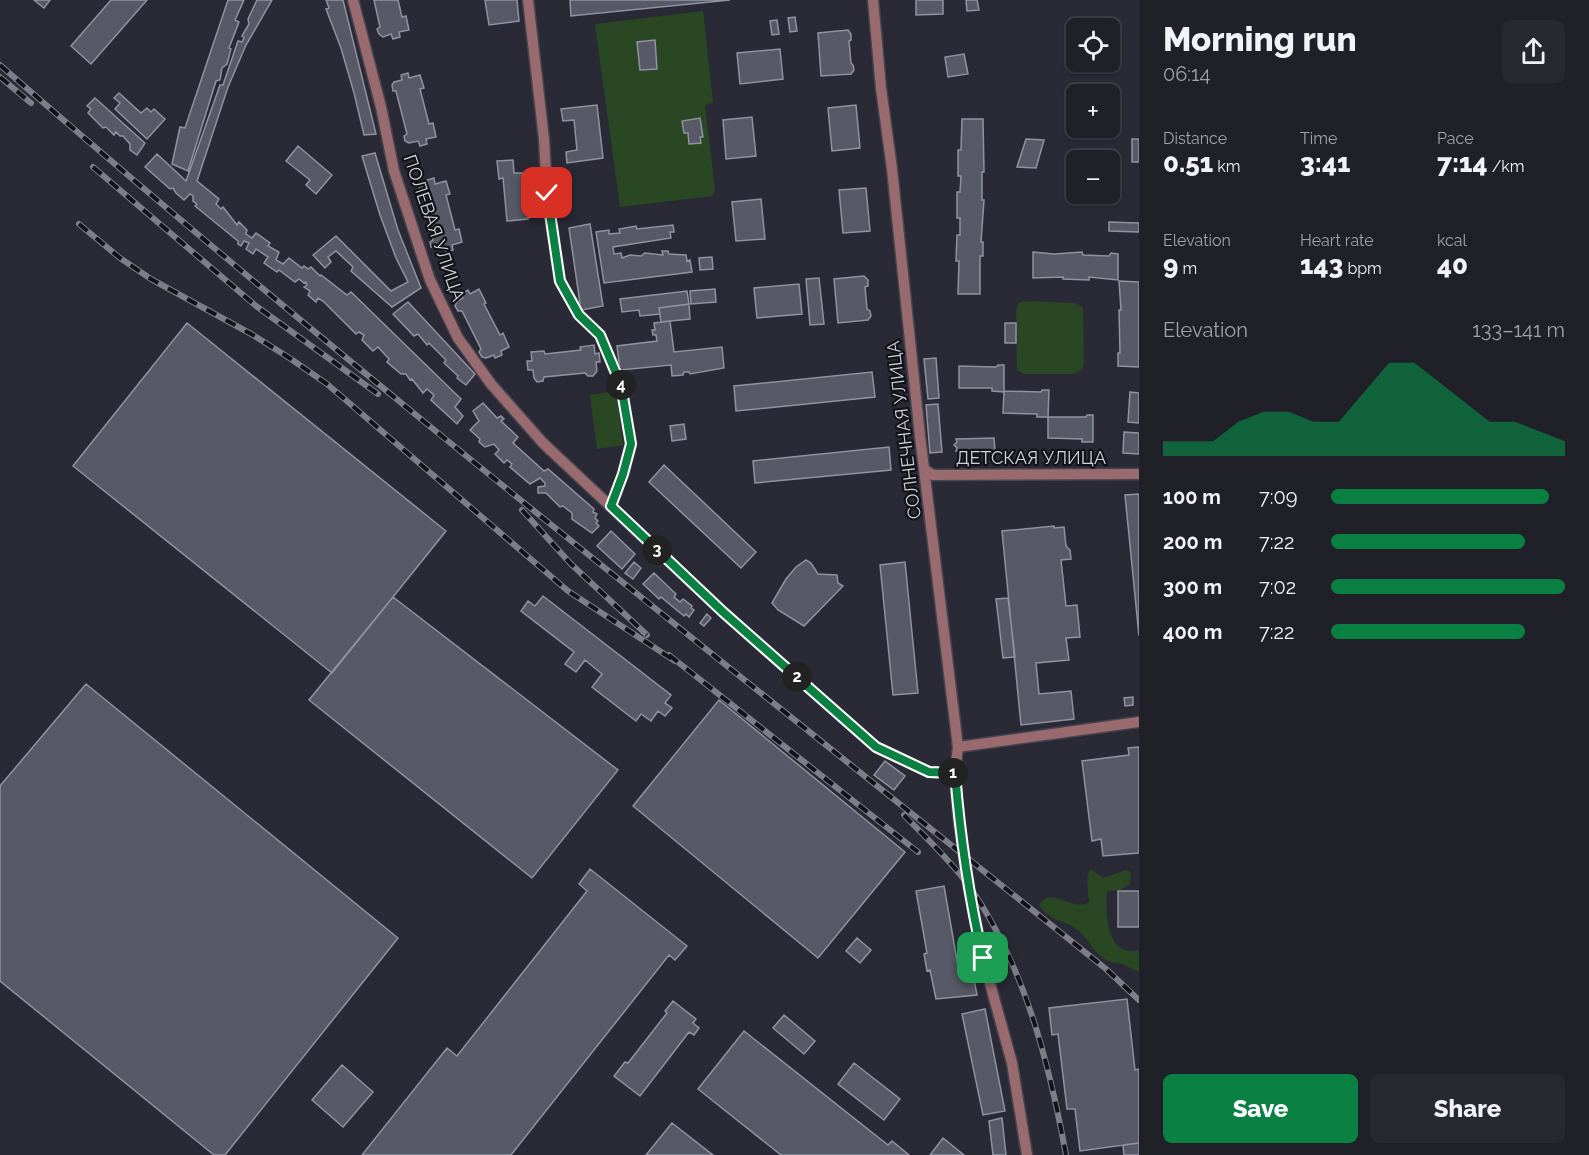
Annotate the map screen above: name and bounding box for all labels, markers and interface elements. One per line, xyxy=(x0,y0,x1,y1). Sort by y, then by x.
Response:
map controls xyxy=(1066,18,1120,204)
button: locate xyxy=(1066,18,1120,72)
text: Morning run xyxy=(1163,20,1357,59)
button: share xyxy=(1502,20,1565,83)
text: 06:14 xyxy=(1163,62,1211,86)
button: + xyxy=(1066,84,1120,138)
text: Distance xyxy=(1163,129,1227,148)
text: Time xyxy=(1300,129,1337,148)
text: Pace xyxy=(1437,129,1474,148)
text: 0.51 xyxy=(1163,148,1213,178)
text: 3:41 xyxy=(1300,148,1350,178)
text: 7:14 xyxy=(1437,148,1488,178)
button: − xyxy=(1066,150,1120,204)
street label: ПОЛЕВАЯ УЛИЦА xyxy=(400,152,469,304)
text: km xyxy=(1213,157,1240,176)
text: /km xyxy=(1488,157,1525,176)
pin xyxy=(521,167,572,218)
icon: check xyxy=(530,176,563,209)
text: Elevation xyxy=(1163,231,1231,250)
text: Heart rate xyxy=(1300,231,1374,250)
text: kcal xyxy=(1437,231,1467,250)
text: 9 xyxy=(1163,250,1178,280)
text: 143 xyxy=(1300,250,1343,280)
text: 40 xyxy=(1437,250,1468,280)
text: m xyxy=(1178,259,1197,278)
text: bpm xyxy=(1343,259,1382,278)
text: Elevation xyxy=(1163,318,1248,342)
text: 133–141 m xyxy=(1472,318,1565,342)
street label: СОЛНЕЧНАЯ УЛИЦА xyxy=(882,340,925,520)
pin: 4 xyxy=(606,370,636,400)
text: 4 xyxy=(616,375,626,394)
street label: ДЕТСКАЯ УЛИЦА xyxy=(956,447,1106,468)
text: 100 m xyxy=(1163,485,1221,509)
text: 7:09 xyxy=(1259,485,1297,509)
text: 200 m xyxy=(1163,530,1222,554)
text: 7:22 xyxy=(1259,530,1294,554)
pin: 3 xyxy=(642,535,672,565)
text: 3 xyxy=(653,540,661,559)
text: 300 m xyxy=(1163,575,1222,599)
text: 7:02 xyxy=(1259,575,1296,599)
text: 400 m xyxy=(1163,620,1222,644)
text: 7:22 xyxy=(1259,620,1294,644)
pin: 2 xyxy=(782,662,812,692)
text: 2 xyxy=(792,667,802,686)
pin: 1 xyxy=(938,758,968,788)
text: 1 xyxy=(949,763,957,782)
pin xyxy=(957,932,1008,983)
icon: arrive xyxy=(966,941,999,974)
button: Save xyxy=(1163,1074,1358,1143)
button: Share xyxy=(1370,1074,1565,1143)

